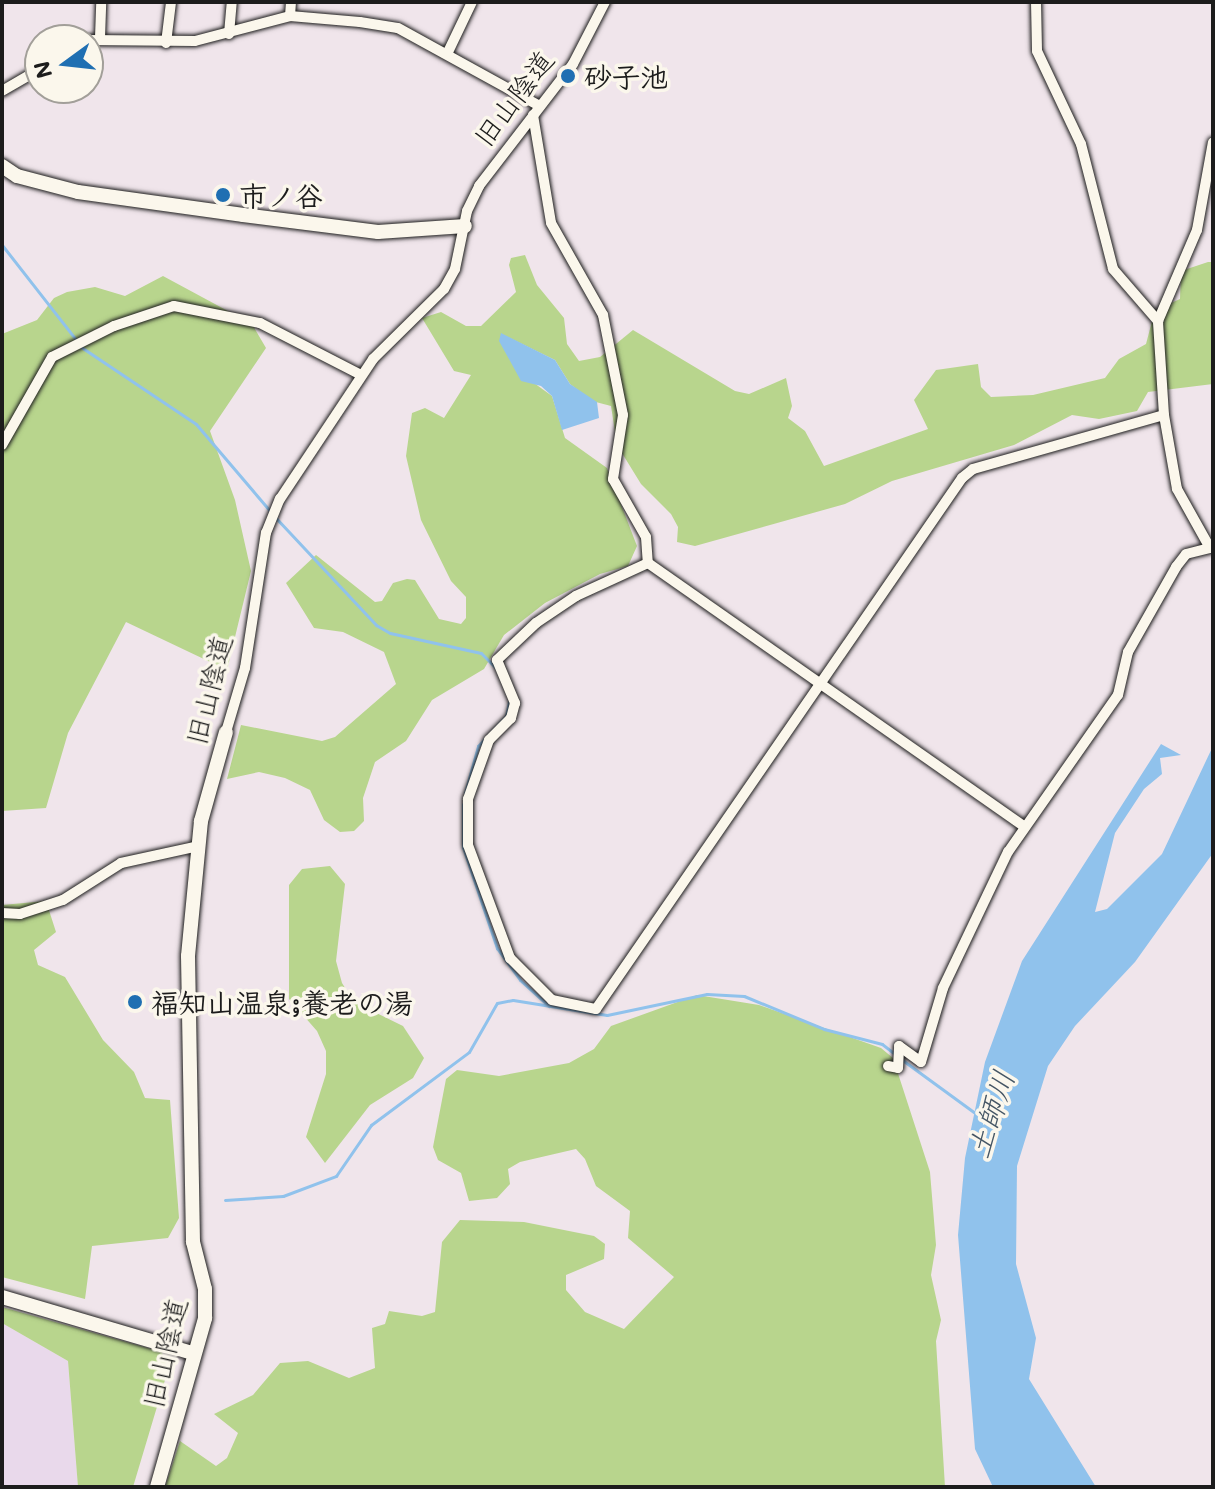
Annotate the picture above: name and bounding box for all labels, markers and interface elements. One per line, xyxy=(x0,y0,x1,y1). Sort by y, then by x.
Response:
north arrow xyxy=(24,24,104,104)
street label: 旧山陰道 xyxy=(466,43,560,153)
text: N xyxy=(26,58,58,82)
place label: 砂子池 xyxy=(584,59,668,93)
marker: 砂子池 xyxy=(559,67,577,85)
place label: 市ノ谷 xyxy=(239,178,323,212)
marker: 市ノ谷 xyxy=(214,186,232,204)
street label: 旧山陰道 xyxy=(178,632,238,748)
place label: 福知山温泉;養老の湯 xyxy=(151,985,413,1019)
marker: 福知山温泉;養老の湯 xyxy=(126,993,144,1011)
water label: 土師川 xyxy=(959,1066,1021,1162)
street label: 旧山陰道 xyxy=(135,1295,193,1411)

